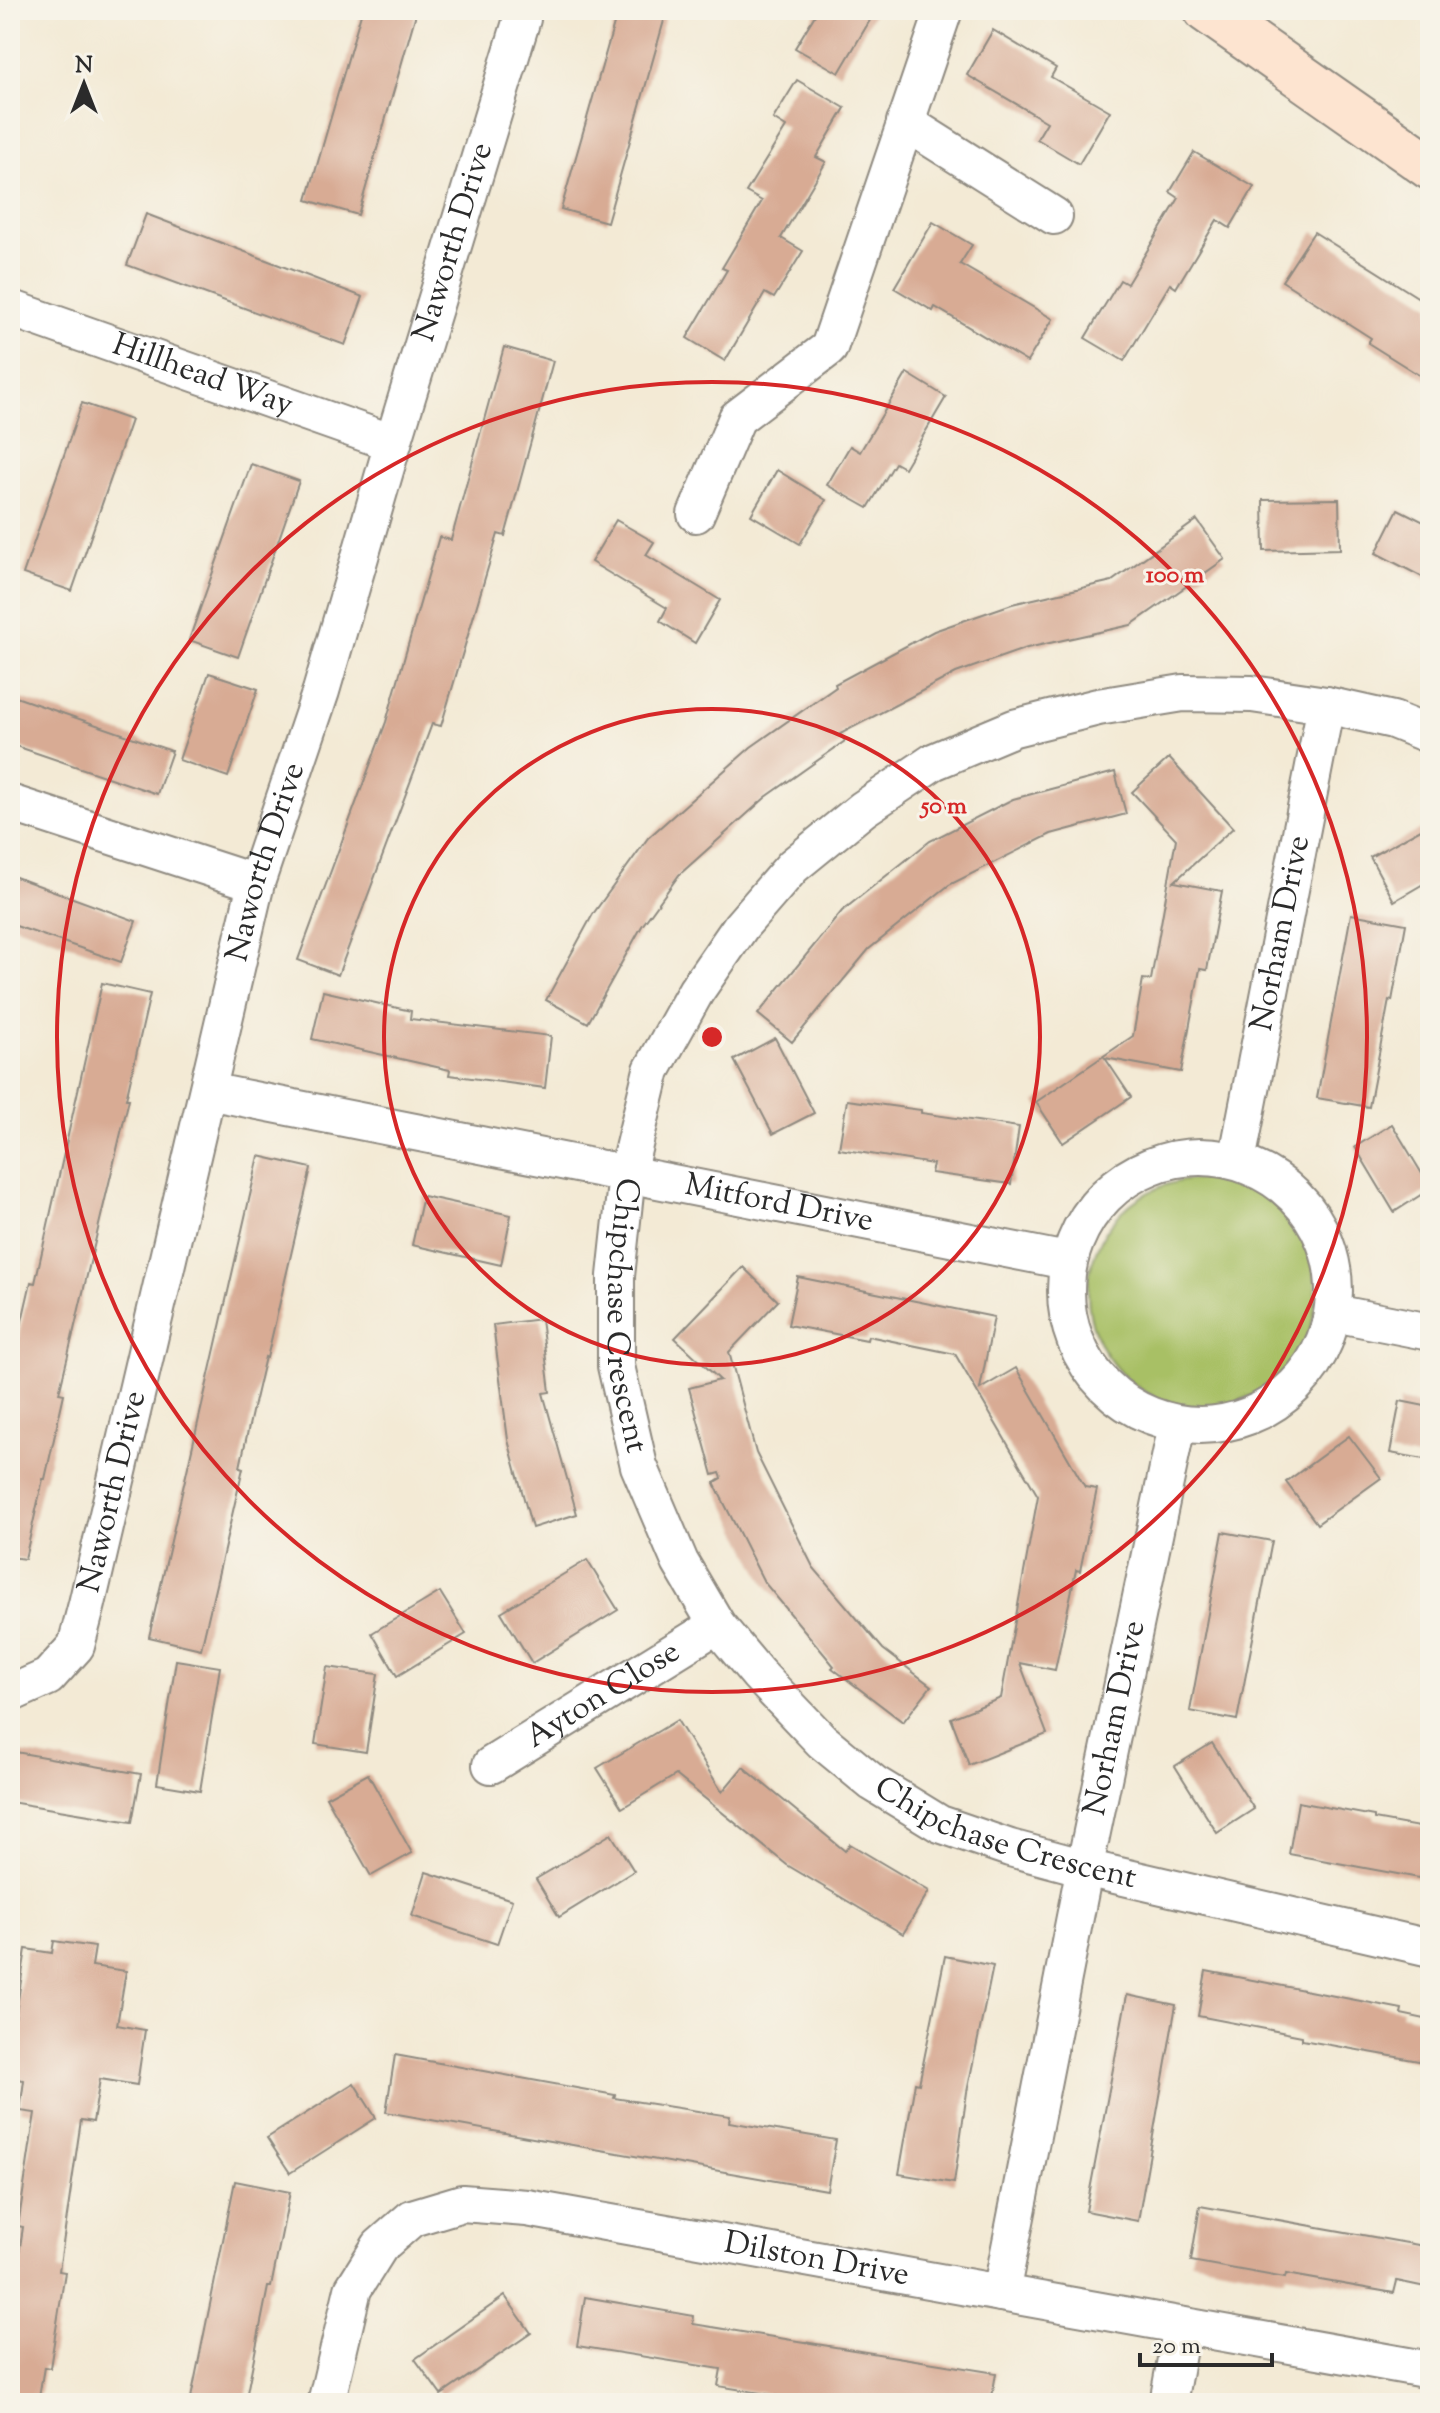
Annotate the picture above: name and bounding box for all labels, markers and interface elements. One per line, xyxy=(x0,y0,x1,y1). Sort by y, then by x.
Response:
north arrow xyxy=(44,44,124,124)
text: N xyxy=(75,51,93,83)
street label: Naworth Drive xyxy=(402,137,506,348)
street label: Hillhead Way xyxy=(106,323,299,429)
text: 100 m xyxy=(1146,559,1204,593)
street label: Naworth Drive xyxy=(215,757,318,966)
text: 50 m xyxy=(919,790,967,824)
street label: Norham Drive xyxy=(1240,832,1323,1035)
centre of rings xyxy=(698,1023,726,1051)
street label: Mitford Drive xyxy=(681,1163,877,1245)
street label: Chipchase Crescent xyxy=(592,1175,658,1458)
street label: Naworth Drive xyxy=(67,1386,159,1597)
street label: Norham Drive xyxy=(1073,1617,1159,1820)
street label: Ayton Close xyxy=(517,1630,689,1761)
street label: Chipchase Crescent xyxy=(865,1766,1141,1902)
street label: Dilston Drive xyxy=(720,2221,913,2299)
scale bar xyxy=(1140,2317,1272,2367)
text: 20 m xyxy=(1152,2330,1201,2364)

